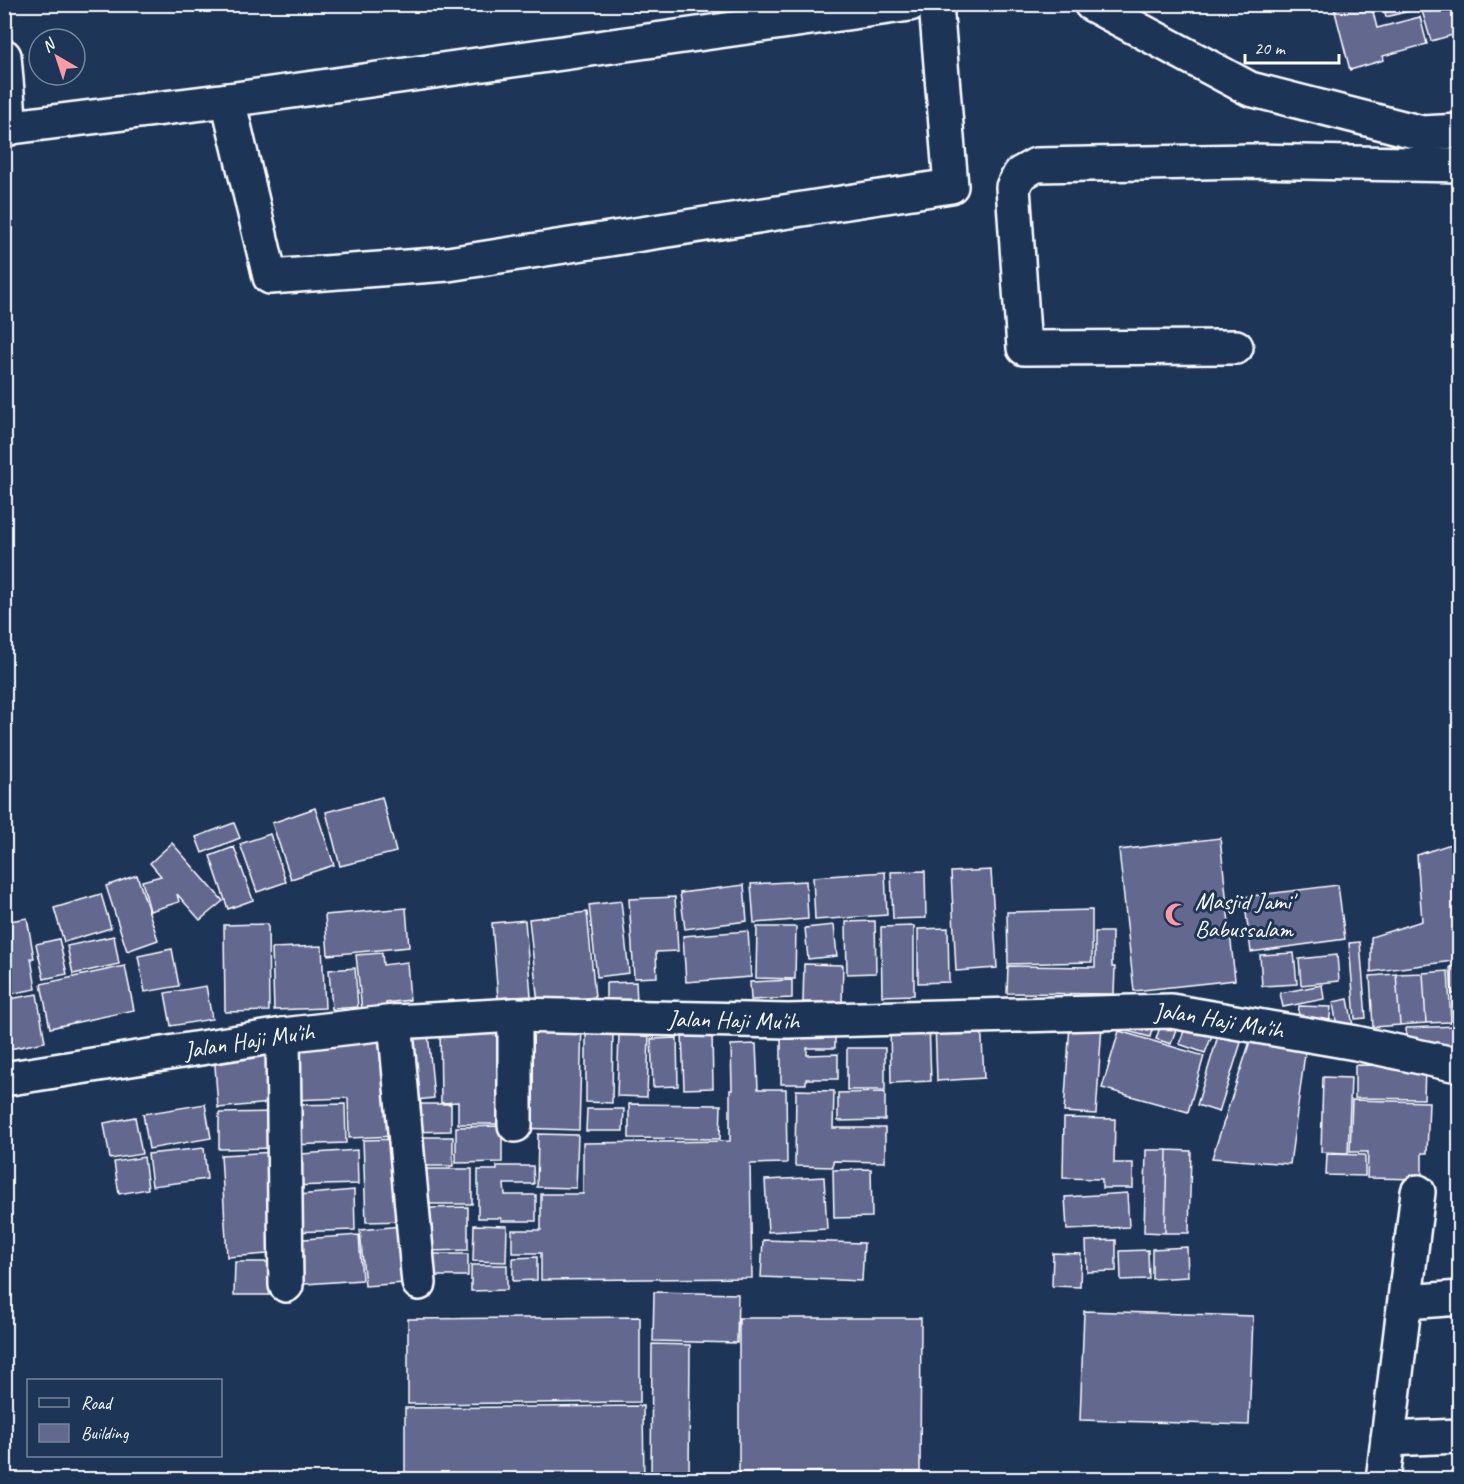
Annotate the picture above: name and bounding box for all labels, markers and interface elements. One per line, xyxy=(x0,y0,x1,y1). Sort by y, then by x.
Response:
north arrow xyxy=(27,27,87,87)
scale bar xyxy=(1245,27,1340,65)
text: N xyxy=(38,33,61,57)
text: 20 m xyxy=(1254,37,1287,59)
place label: Masjid Jami' Babussalam xyxy=(1195,886,1298,944)
mosque icon: Masjid Jami' Babussalam xyxy=(1164,902,1190,928)
street label: Jalan Haji Mu'ih xyxy=(1152,996,1288,1046)
street label: Jalan Haji Mu'ih xyxy=(667,1003,801,1036)
street label: Jalan Haji Mu'ih xyxy=(181,1016,317,1066)
legend xyxy=(27,1379,222,1457)
text: Road xyxy=(81,1392,114,1414)
text: Building xyxy=(81,1422,130,1444)

